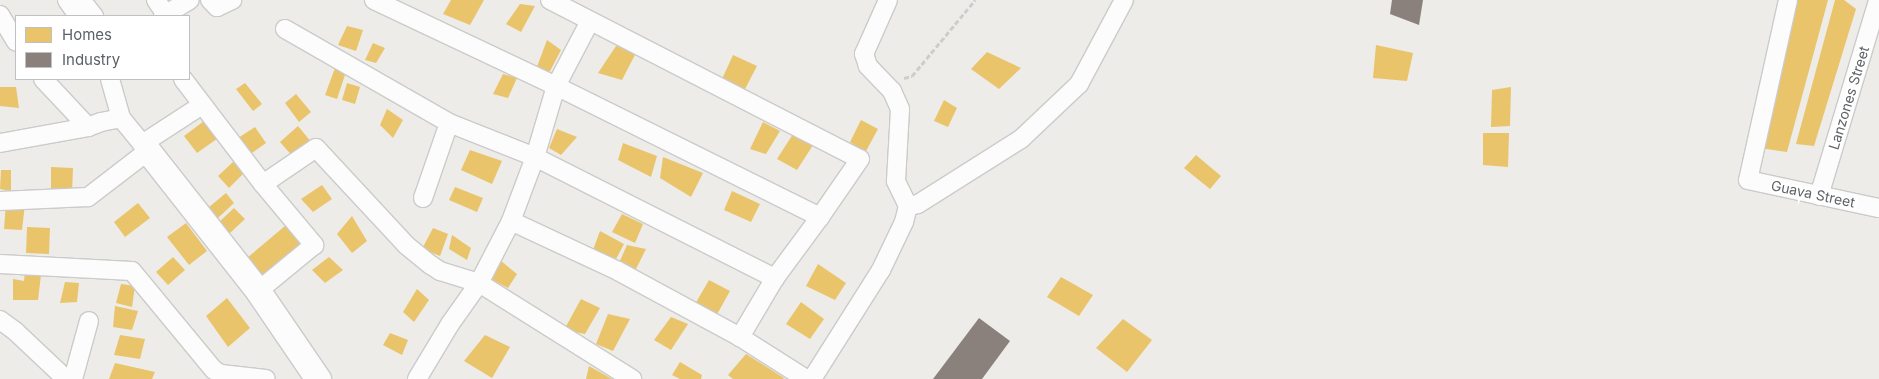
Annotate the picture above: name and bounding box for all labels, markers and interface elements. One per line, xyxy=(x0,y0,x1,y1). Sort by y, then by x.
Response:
legend xyxy=(15,15,190,80)
text: Homes xyxy=(62,25,112,44)
street label: Lanzones Street xyxy=(1825,44,1873,152)
text: Industry xyxy=(62,50,120,69)
street label: Guava Street xyxy=(1769,177,1857,211)

